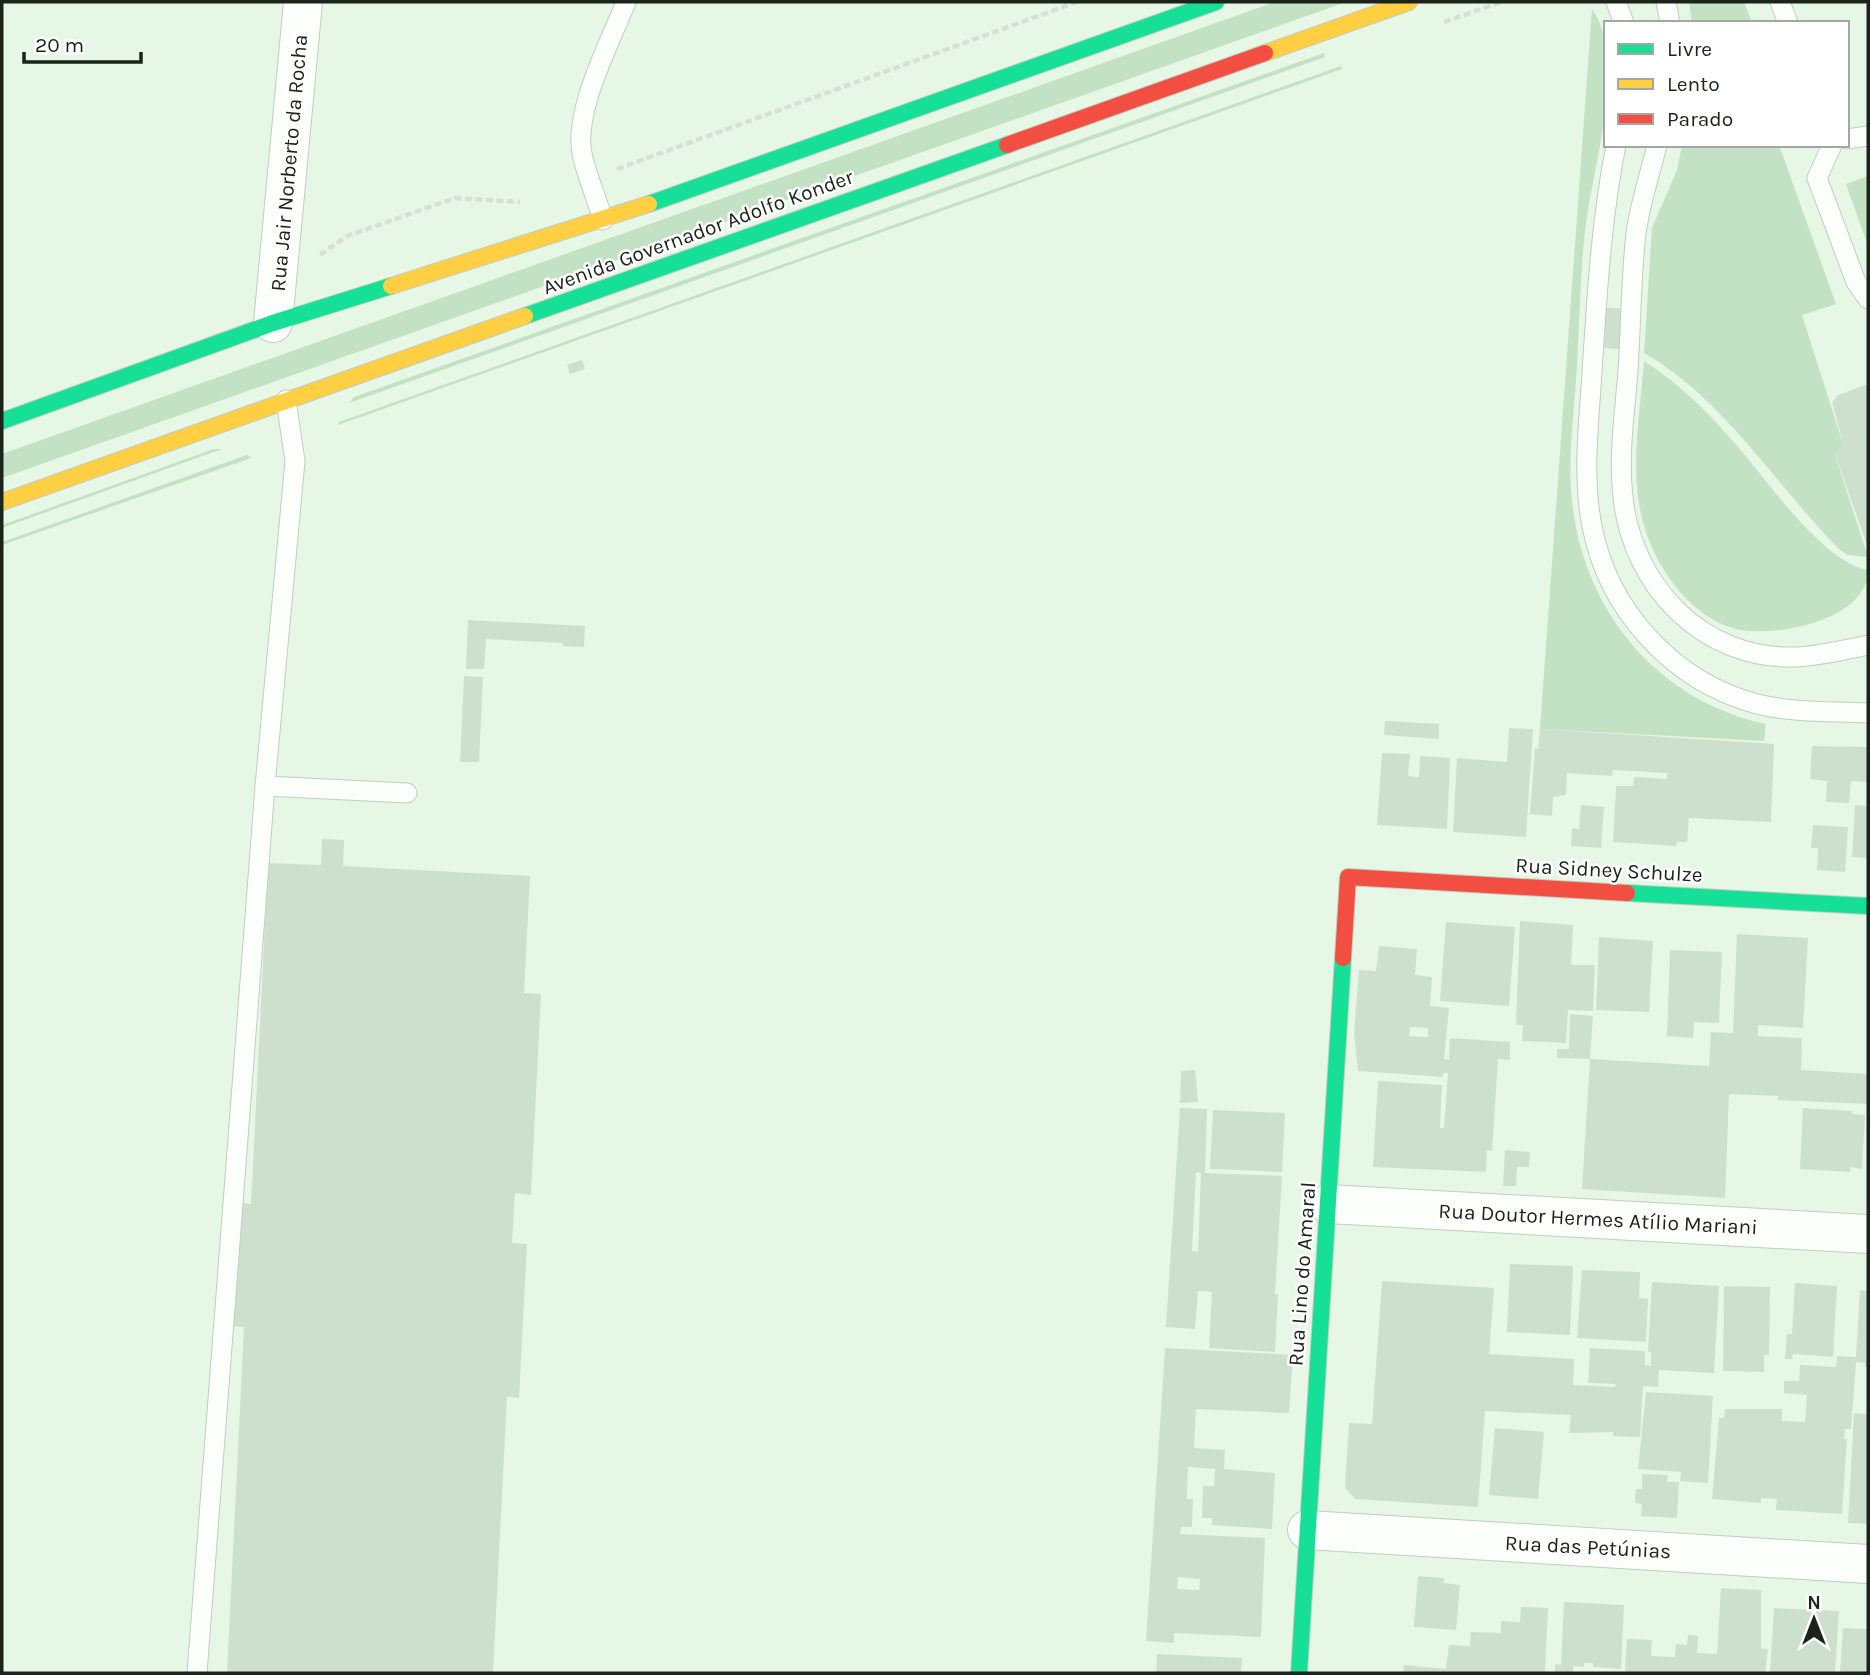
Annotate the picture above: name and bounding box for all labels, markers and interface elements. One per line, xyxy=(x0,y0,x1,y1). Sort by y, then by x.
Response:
scale bar xyxy=(24,21,142,65)
legend xyxy=(1604,21,1849,147)
text: 20 m xyxy=(35,33,84,57)
street label: Rua Jair Norberto da Rocha xyxy=(266,33,312,293)
text: Livre xyxy=(1667,37,1712,61)
text: Lento xyxy=(1667,72,1720,96)
text: Parado xyxy=(1667,107,1733,131)
street label: Avenida Governador Adolfo Konder xyxy=(539,164,857,299)
street label: Rua Sidney Schulze xyxy=(1515,853,1703,887)
street label: Rua Lino do Amaral xyxy=(1284,1181,1320,1367)
street label: Rua Doutor Hermes Atílio Mariani xyxy=(1438,1199,1758,1239)
street label: Rua das Petúnias xyxy=(1504,1531,1672,1563)
north arrow xyxy=(1779,1584,1849,1654)
text: N xyxy=(1807,1592,1821,1614)

